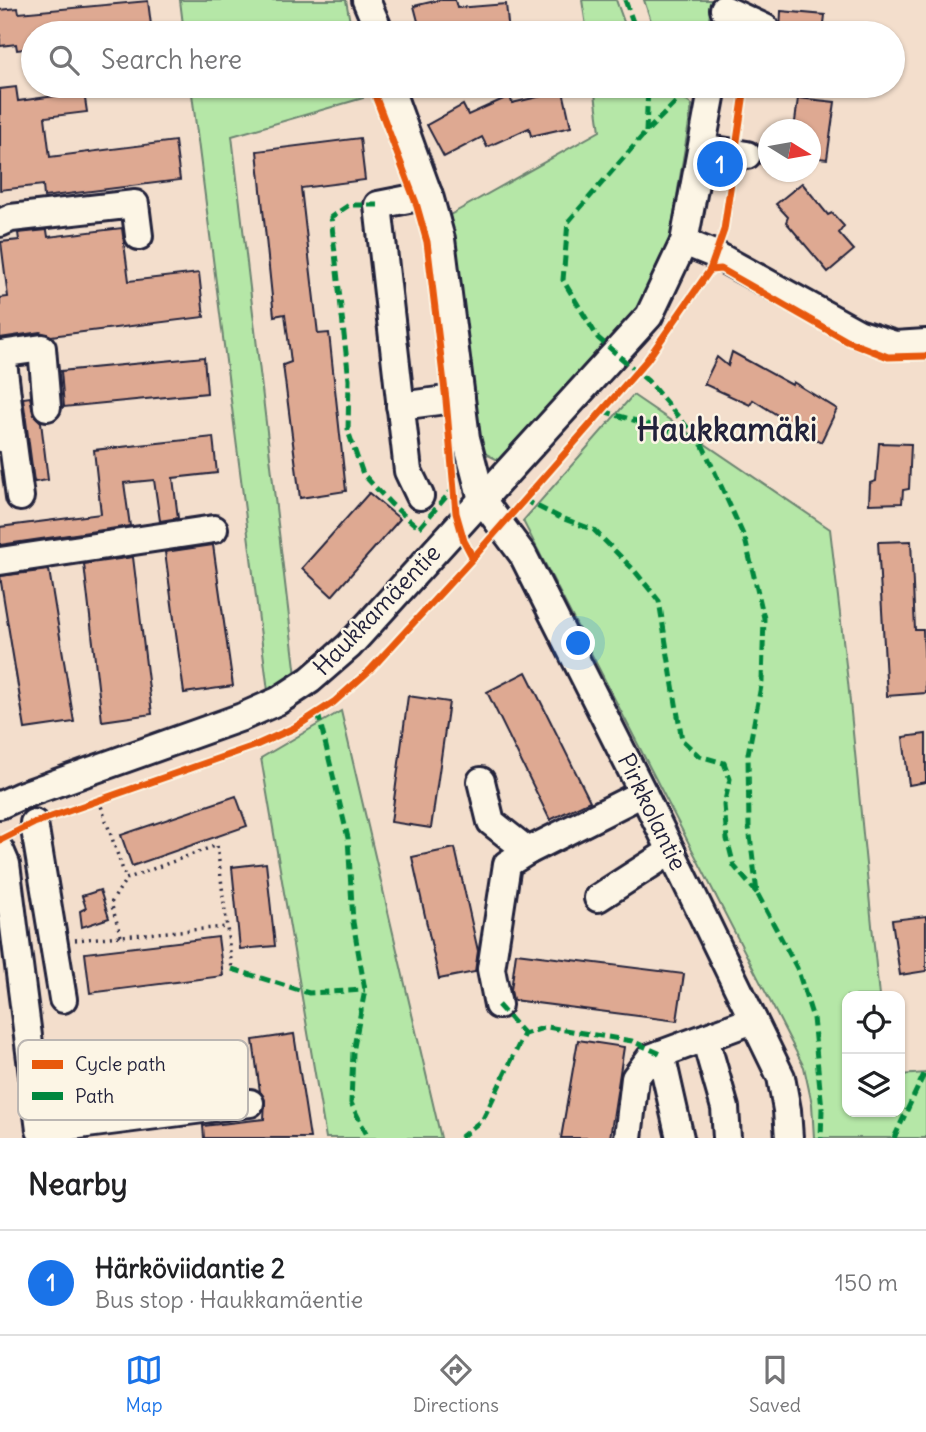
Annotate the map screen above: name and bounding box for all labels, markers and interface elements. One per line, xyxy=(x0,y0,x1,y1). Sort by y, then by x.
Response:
search box xyxy=(21,21,905,98)
icon: search xyxy=(45,41,83,79)
text: Search here xyxy=(101,43,242,76)
north arrow xyxy=(758,119,821,182)
pin: 1 xyxy=(697,138,743,190)
district label: Haukkamäki xyxy=(637,409,817,450)
street label: Haukkamäentie xyxy=(306,538,446,681)
your location xyxy=(561,626,595,660)
street label: Pirkkolantie xyxy=(612,748,694,875)
map controls xyxy=(842,991,905,1117)
button: locate xyxy=(842,991,905,1054)
legend xyxy=(18,1040,248,1120)
text: Cycle path xyxy=(75,1052,166,1076)
button: layers xyxy=(842,1054,905,1117)
text: Path xyxy=(75,1084,114,1108)
text: Nearby xyxy=(28,1165,128,1203)
text: Härköviidantie 2 xyxy=(95,1252,285,1285)
text: 1 xyxy=(46,1268,56,1297)
text: 150 m xyxy=(835,1268,898,1297)
text: Bus stop · Haukkamäentie xyxy=(95,1285,363,1314)
tab: Map xyxy=(125,1351,163,1417)
tab: Directions xyxy=(413,1351,499,1417)
tab: Saved xyxy=(749,1351,801,1417)

